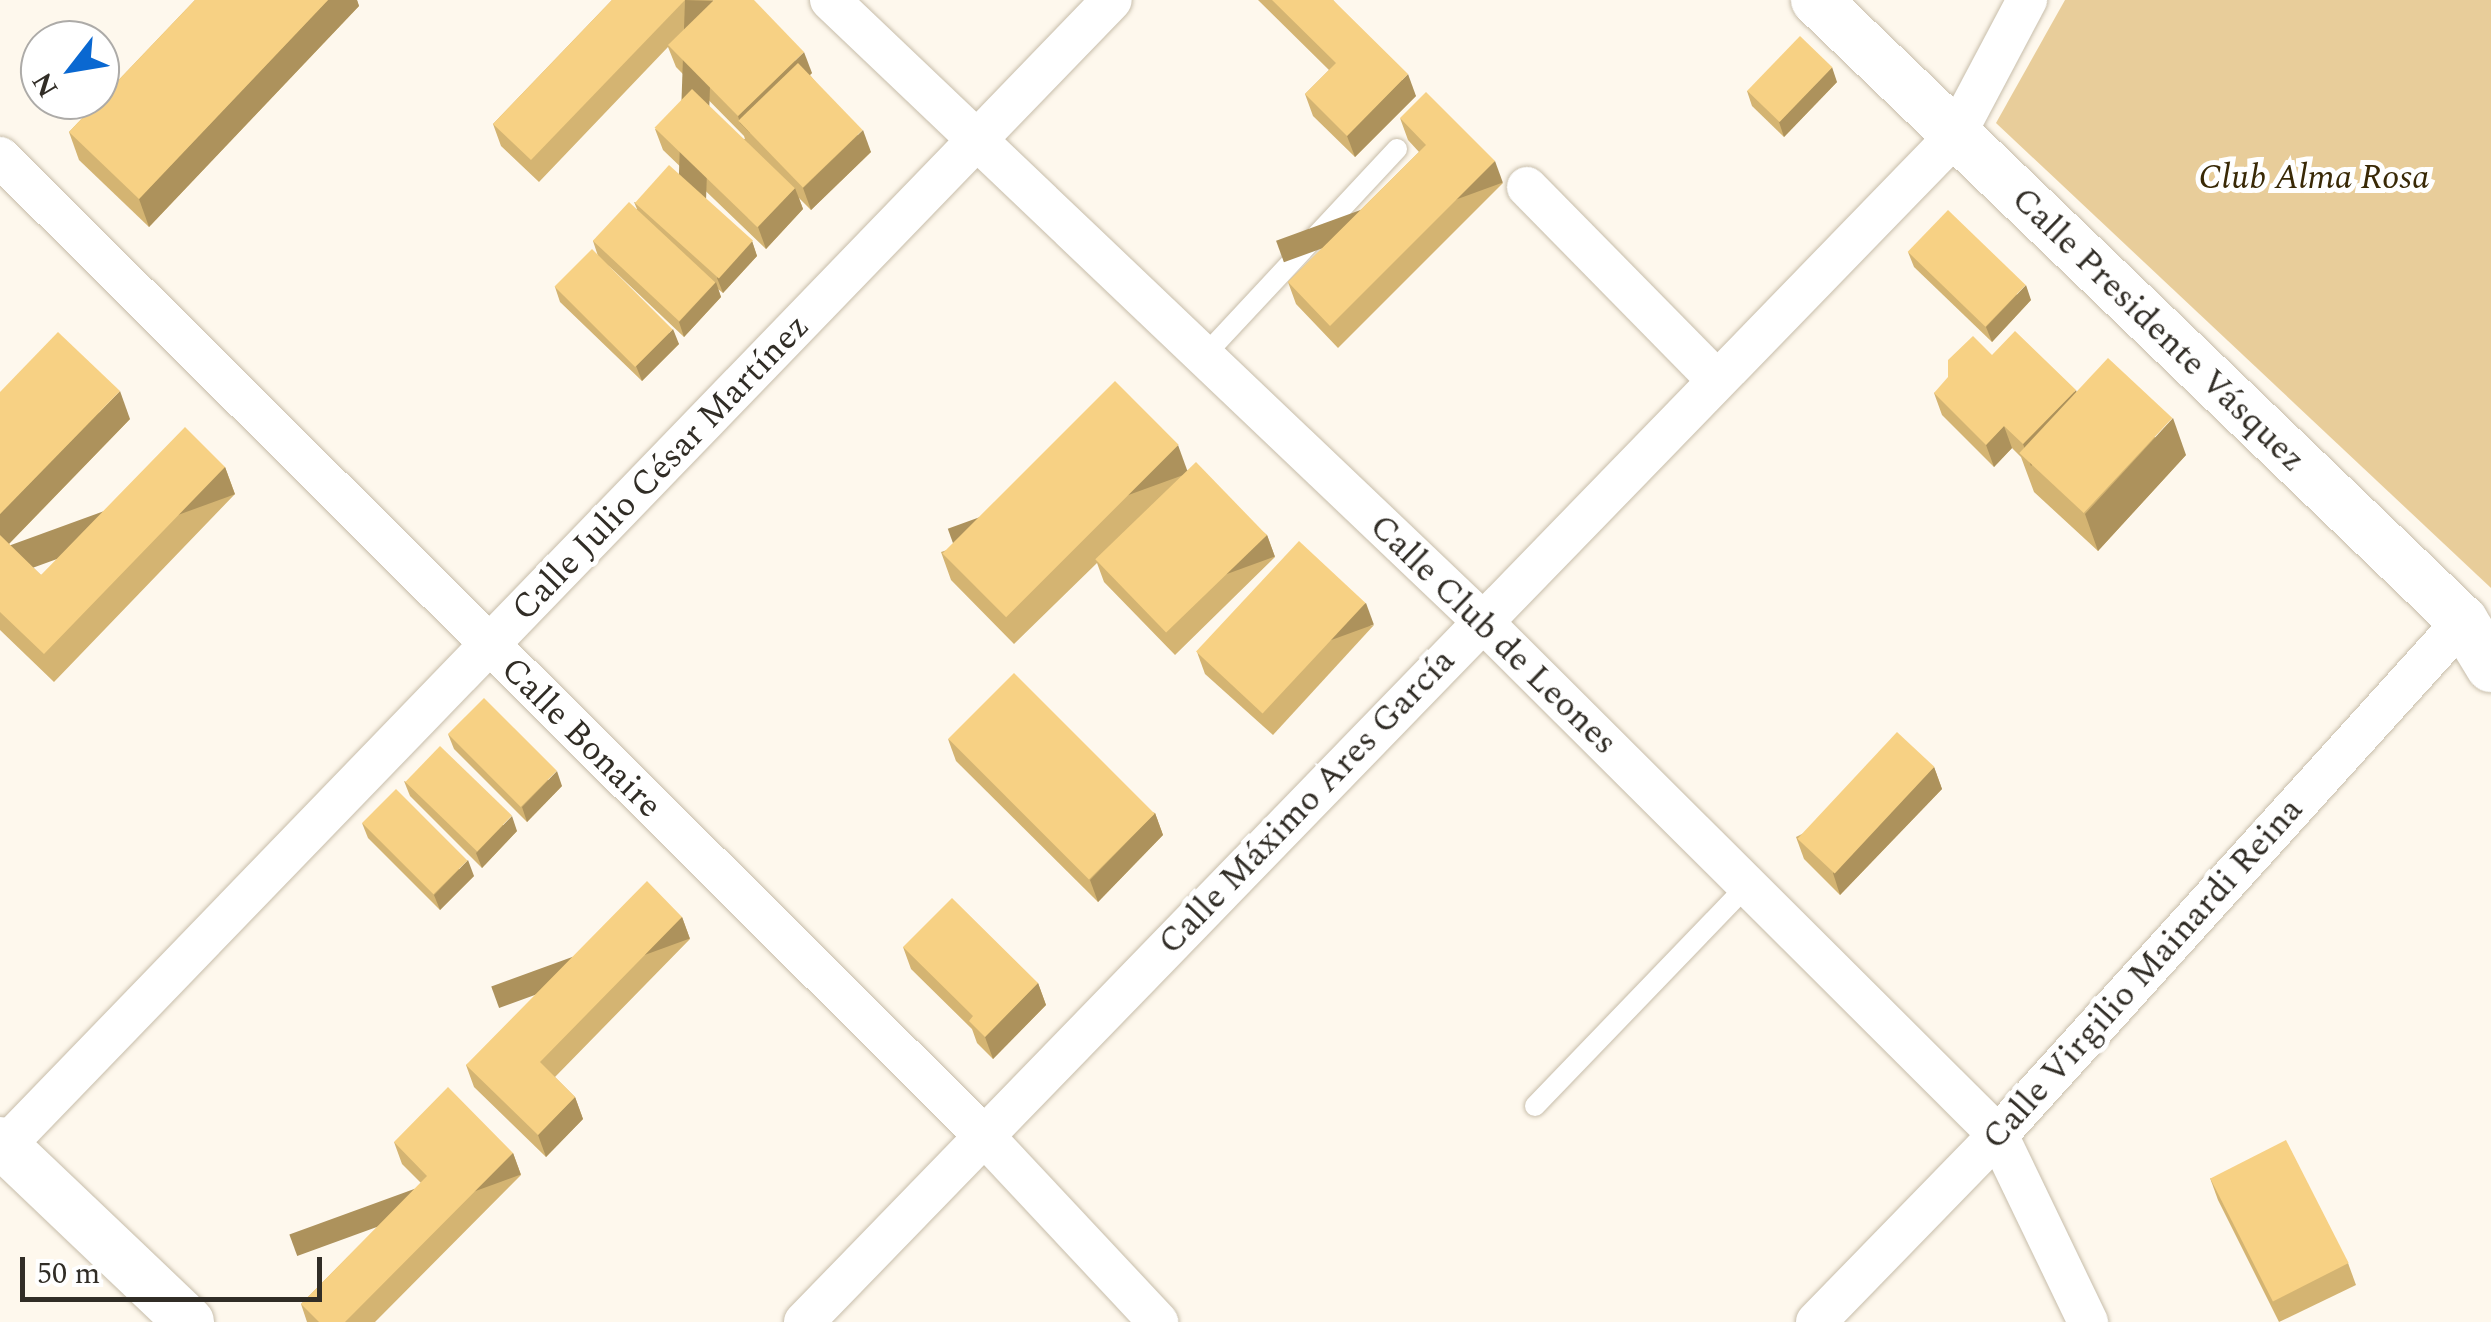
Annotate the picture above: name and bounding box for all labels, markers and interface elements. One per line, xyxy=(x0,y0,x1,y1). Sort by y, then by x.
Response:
north arrow xyxy=(20,20,120,120)
text: N xyxy=(21,64,70,106)
park label: Club Alma Rosa xyxy=(2198,157,2430,199)
street label: Calle Presidente Vásquez xyxy=(2002,179,2314,481)
street label: Calle Julio César Martínez xyxy=(504,306,818,630)
street label: Calle Club de Leones xyxy=(1360,506,1626,764)
street label: Calle Máximo Ares García xyxy=(1150,640,1464,964)
street label: Calle Bonaire xyxy=(492,649,670,827)
street label: Calle Virgilio Mainardi Reina xyxy=(1974,789,2312,1159)
scale bar xyxy=(25,1237,328,1299)
text: 50 m xyxy=(37,1251,100,1297)

